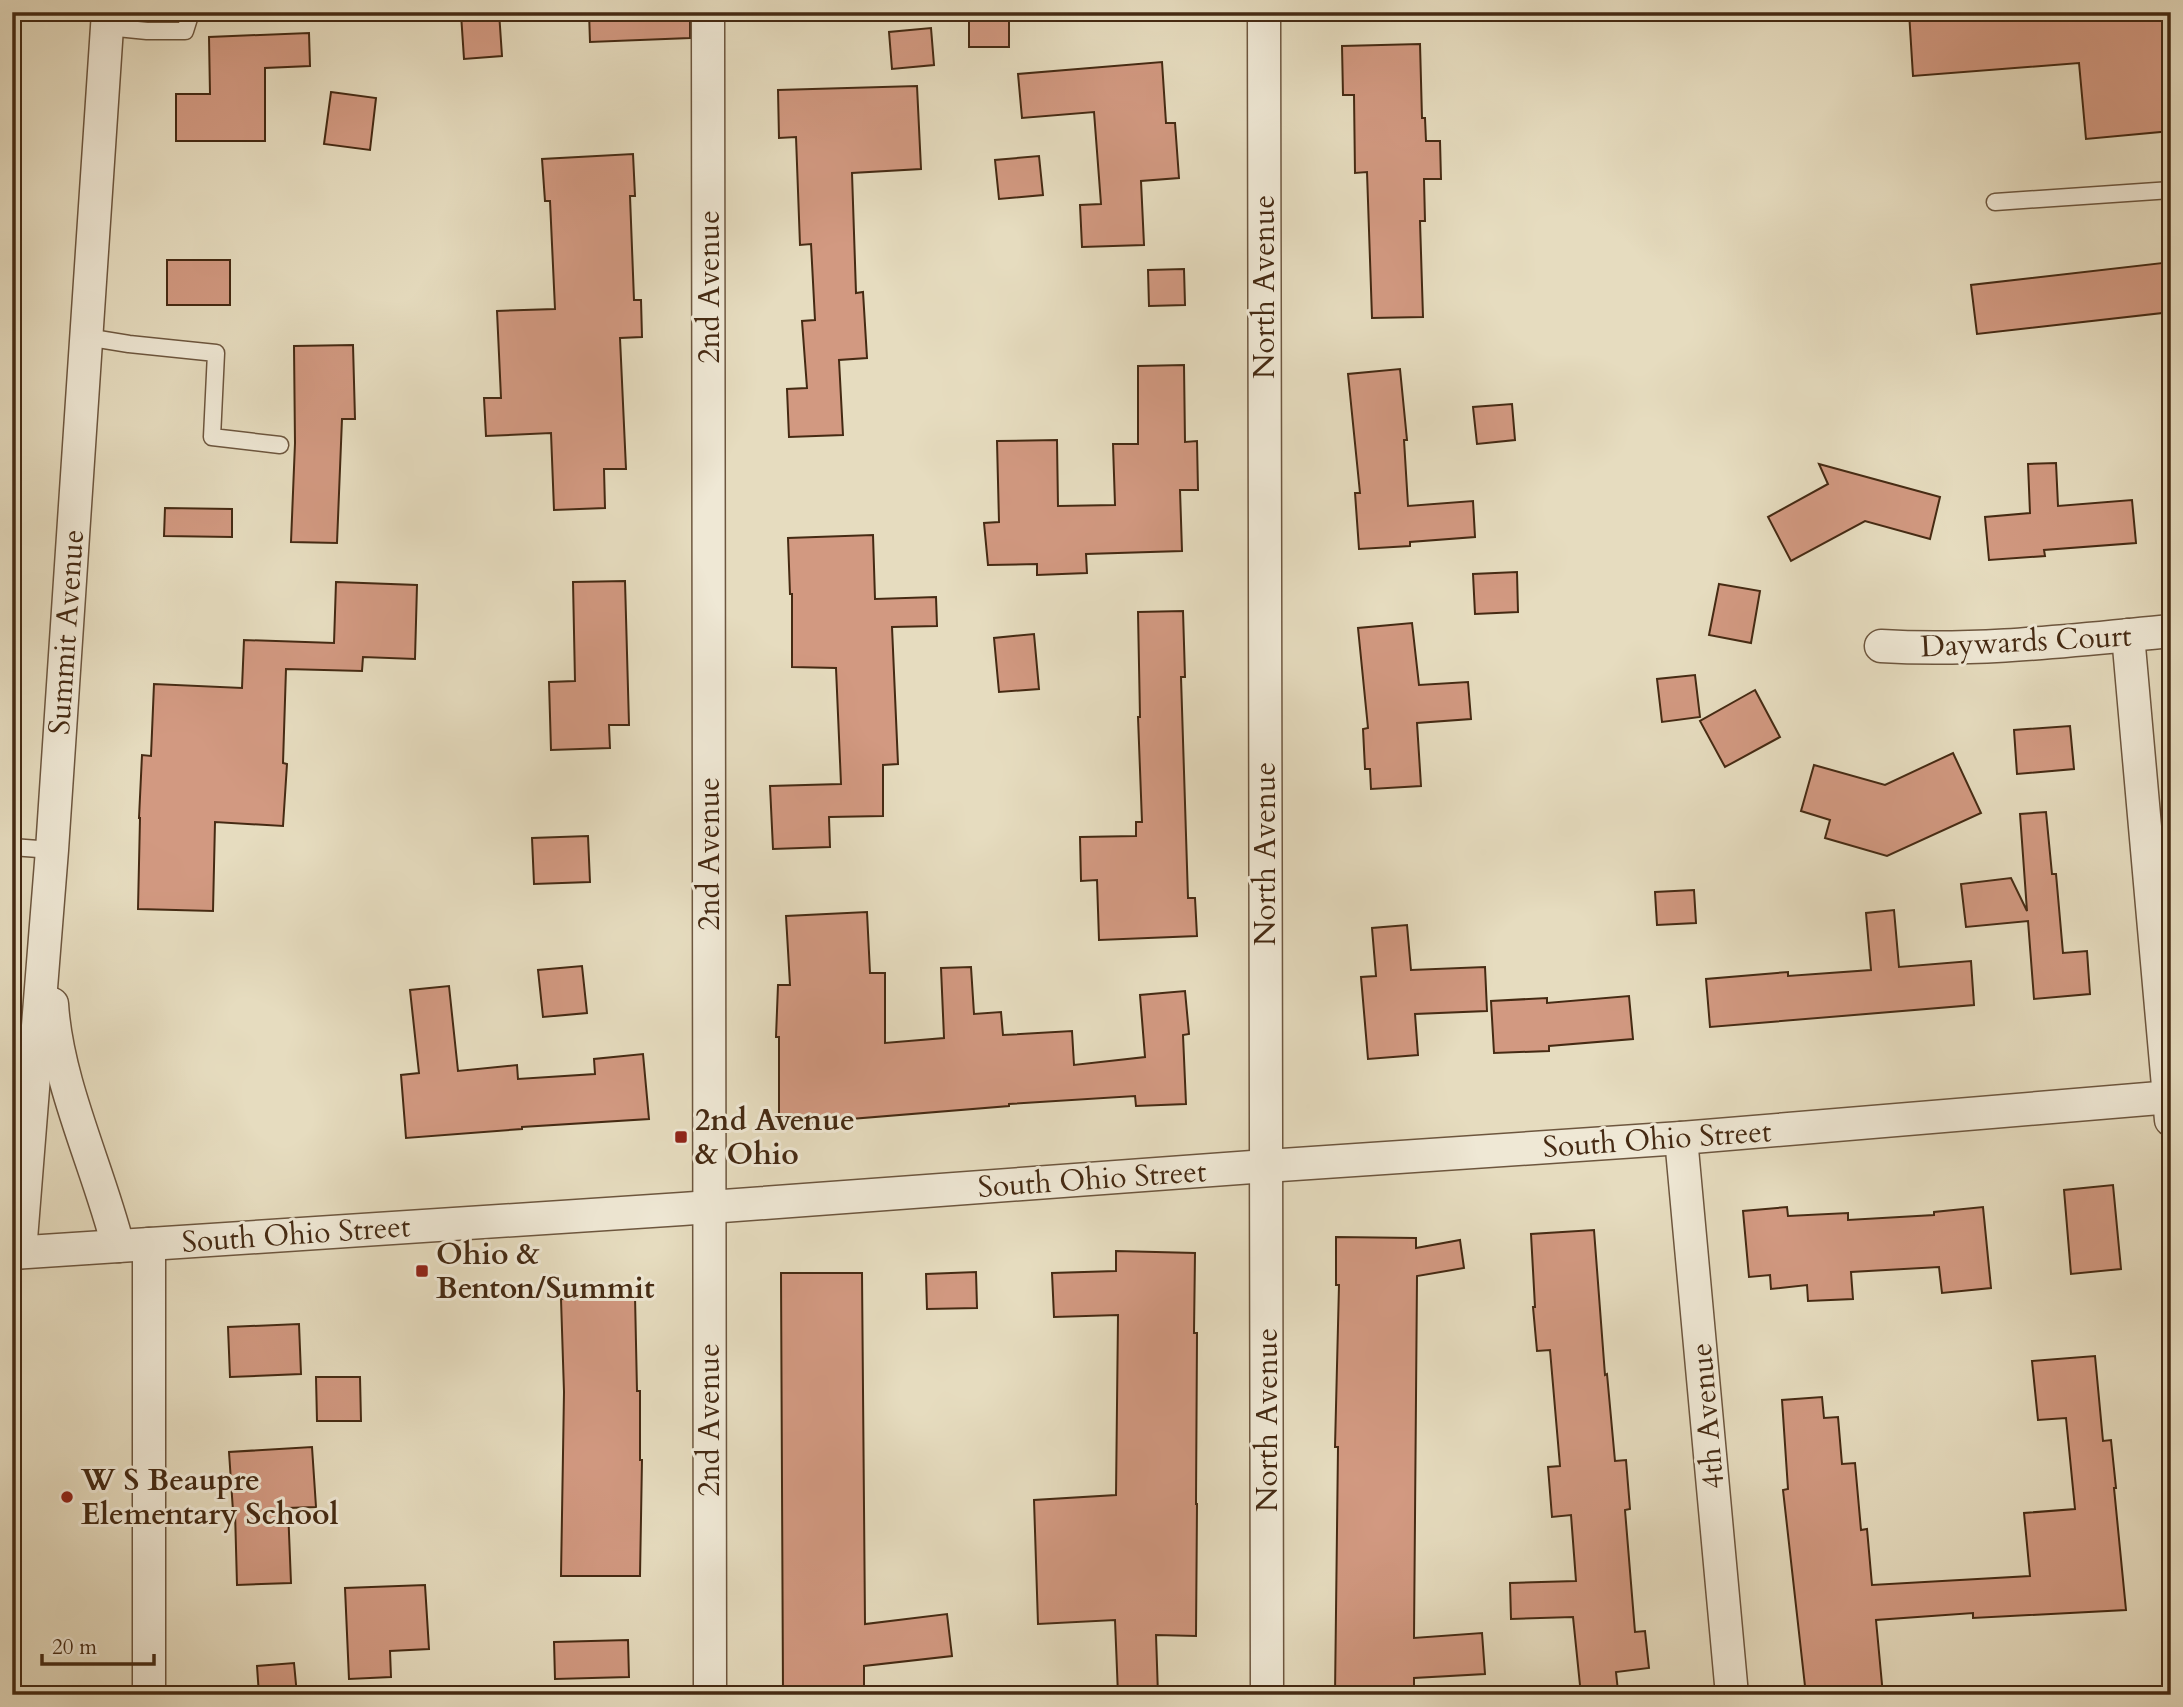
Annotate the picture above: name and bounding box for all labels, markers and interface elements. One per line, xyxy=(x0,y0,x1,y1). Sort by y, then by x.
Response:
street label: North Avenue xyxy=(1244,195,1285,379)
street label: 2nd Avenue xyxy=(689,210,730,364)
street label: Summit Avenue xyxy=(39,528,94,736)
street label: Daywards Court xyxy=(1919,615,2133,667)
street label: North Avenue xyxy=(1245,762,1286,946)
street label: 2nd Avenue xyxy=(689,777,730,931)
place label: 2nd Avenue & Ohio xyxy=(695,1100,855,1175)
street label: South Ohio Street xyxy=(1541,1111,1773,1168)
marker: 2nd Avenue & Ohio xyxy=(673,1129,689,1145)
street label: South Ohio Street xyxy=(976,1151,1208,1208)
street label: South Ohio Street xyxy=(180,1206,412,1263)
place label: Ohio & Benton/Summit xyxy=(436,1234,655,1309)
marker: Ohio & Benton/Summit xyxy=(414,1263,430,1279)
street label: North Avenue xyxy=(1247,1328,1288,1512)
street label: 4th Avenue xyxy=(1681,1341,1734,1491)
street label: 2nd Avenue xyxy=(689,1343,730,1497)
place label: W S Beaupre Elementary School xyxy=(80,1460,339,1535)
marker: W S Beaupre Elementary School xyxy=(59,1489,75,1505)
scale bar xyxy=(42,1623,154,1667)
text: 20 m xyxy=(52,1633,97,1662)

